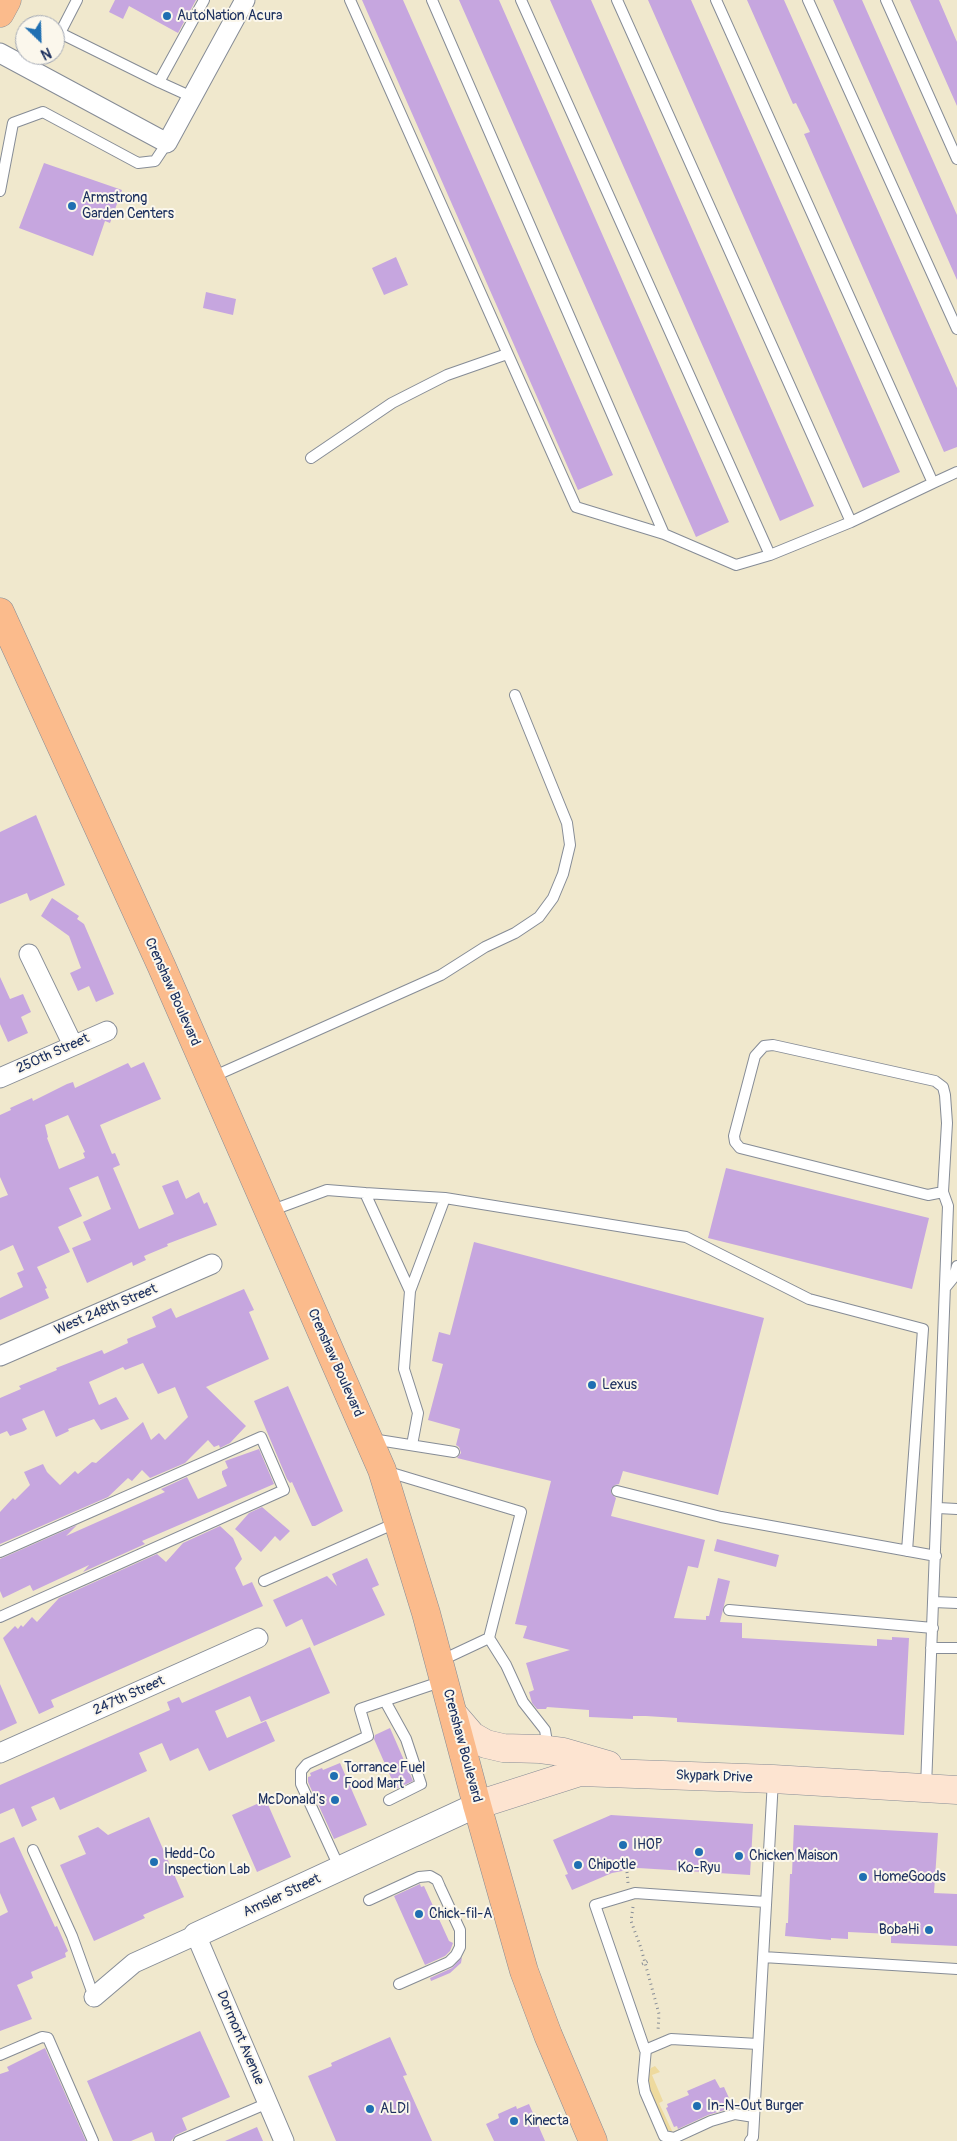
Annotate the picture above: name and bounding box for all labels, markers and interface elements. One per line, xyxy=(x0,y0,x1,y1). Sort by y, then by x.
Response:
place label: AutoNation Acura xyxy=(177,8,283,24)
marker: AutoNation Acura xyxy=(161,10,173,22)
north arrow xyxy=(15,15,65,65)
text: N xyxy=(38,44,54,63)
place label: Armstrong Garden Centers xyxy=(82,190,174,222)
marker: Armstrong Garden Centers xyxy=(66,200,78,212)
street label: Crenshaw Boulevard xyxy=(141,935,203,1049)
street label: 250th Street xyxy=(14,1030,92,1078)
street label: West 248th Street xyxy=(52,1281,160,1339)
street label: Crenshaw Boulevard xyxy=(304,1306,366,1420)
place label: Lexus xyxy=(602,1377,637,1393)
marker: Lexus xyxy=(586,1379,598,1391)
street label: 247th Street xyxy=(91,1673,167,1719)
street label: Crenshaw Boulevard xyxy=(439,1688,485,1804)
place label: Torrance Fuel Food Mart xyxy=(344,1760,425,1792)
street label: Skypark Drive xyxy=(675,1767,753,1787)
marker: Torrance Fuel Food Mart xyxy=(328,1770,340,1782)
place label: McDonald's xyxy=(258,1792,325,1808)
marker: McDonald's xyxy=(329,1794,341,1806)
place label: IHOP xyxy=(633,1837,662,1853)
marker: IHOP xyxy=(617,1839,629,1851)
place label: Hedd-Co Inspection Lab xyxy=(164,1846,250,1878)
marker: Ko-Ryu xyxy=(693,1846,705,1858)
place label: Chicken Maison xyxy=(749,1848,838,1864)
marker: Chicken Maison xyxy=(733,1850,745,1862)
marker: Hedd-Co Inspection Lab xyxy=(148,1856,160,1868)
place label: Chipotle xyxy=(588,1857,636,1873)
marker: Chipotle xyxy=(572,1859,584,1871)
place label: Ko-Ryu xyxy=(677,1860,721,1876)
place label: HomeGoods xyxy=(873,1869,946,1885)
street label: Amsler Street xyxy=(241,1871,323,1921)
marker: HomeGoods xyxy=(857,1871,869,1883)
place label: Chick-fil-A xyxy=(429,1906,492,1922)
marker: Chick-fil-A xyxy=(413,1908,425,1920)
place label: BobaHi xyxy=(879,1922,919,1938)
marker: BobaHi xyxy=(923,1924,935,1936)
street label: Dormont Avenue xyxy=(213,1988,267,2088)
place label: In-N-Out Burger xyxy=(707,2098,804,2114)
marker: In-N-Out Burger xyxy=(691,2100,703,2112)
place label: ALDI xyxy=(380,2101,410,2117)
marker: ALDI xyxy=(364,2103,376,2115)
place label: Kinecta xyxy=(524,2113,569,2129)
marker: Kinecta xyxy=(508,2115,520,2127)

